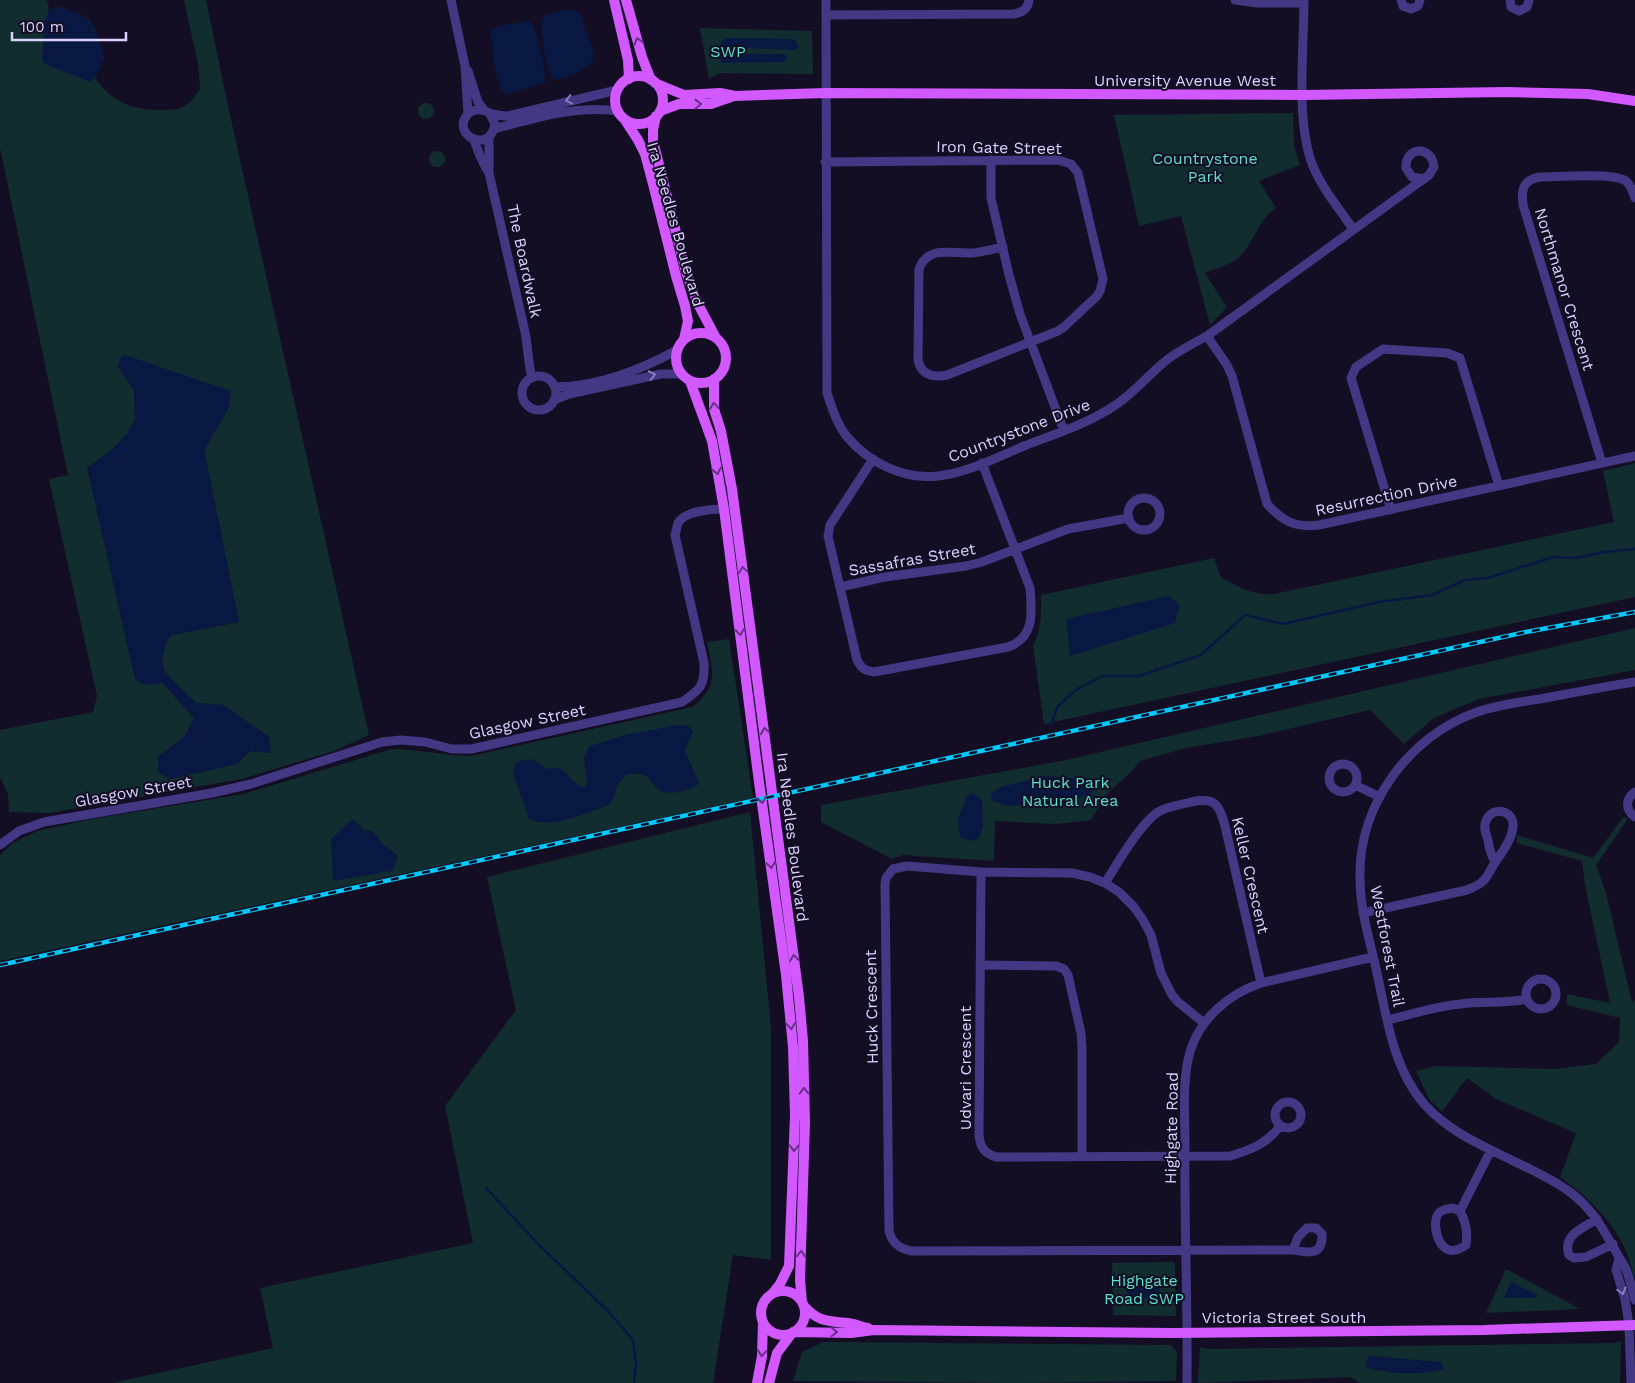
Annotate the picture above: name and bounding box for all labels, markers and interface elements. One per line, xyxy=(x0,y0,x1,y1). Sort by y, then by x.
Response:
scale bar xyxy=(12,10,126,42)
text: 100 m xyxy=(20,18,64,36)
one-way arrow xyxy=(633,37,643,45)
park label: SWP xyxy=(710,42,746,61)
street label: University Avenue West xyxy=(1094,71,1276,90)
one-way arrow xyxy=(565,94,574,105)
one-way arrow xyxy=(694,99,702,109)
street label: Iron Gate Street xyxy=(936,137,1062,158)
street label: Ira Needles Boulevard xyxy=(643,140,708,309)
park label: Countrystone Park xyxy=(1152,149,1258,186)
street label: The Boardwalk xyxy=(503,203,546,320)
street label: Northmanor Crescent xyxy=(1531,206,1598,373)
one-way arrow xyxy=(648,371,657,381)
street label: Countrystone Drive xyxy=(945,395,1093,466)
one-way arrow xyxy=(709,401,720,409)
one-way arrow xyxy=(712,466,722,475)
street label: Resurrection Drive xyxy=(1313,471,1459,520)
street label: Sassafras Street xyxy=(847,539,977,580)
one-way arrow xyxy=(738,566,749,574)
one-way arrow xyxy=(734,628,745,636)
street label: Glasgow Street xyxy=(467,700,587,743)
one-way arrow xyxy=(760,727,770,735)
street label: Ira Needles Boulevard xyxy=(773,751,812,923)
street label: Glasgow Street xyxy=(73,772,193,811)
park label: Huck Park Natural Area xyxy=(1022,773,1118,810)
one-way arrow xyxy=(756,796,767,804)
street label: Keller Crescent xyxy=(1228,815,1273,936)
one-way arrow xyxy=(765,862,776,870)
street label: Westforest Trail xyxy=(1366,884,1409,1009)
street label: Huck Crescent xyxy=(861,949,882,1064)
one-way arrow xyxy=(789,954,800,962)
street label: Udvari Crescent xyxy=(956,1006,975,1130)
one-way arrow xyxy=(785,1023,796,1031)
street label: Highgate Road xyxy=(1161,1072,1182,1184)
one-way arrow xyxy=(799,1087,809,1094)
one-way arrow xyxy=(789,1144,799,1152)
one-way arrow xyxy=(796,1249,806,1257)
park label: Highgate Road SWP xyxy=(1104,1271,1184,1308)
one-way arrow xyxy=(1617,1287,1627,1295)
street label: Victoria Street South xyxy=(1202,1308,1366,1327)
one-way arrow xyxy=(830,1327,838,1338)
one-way arrow xyxy=(756,1349,767,1357)

